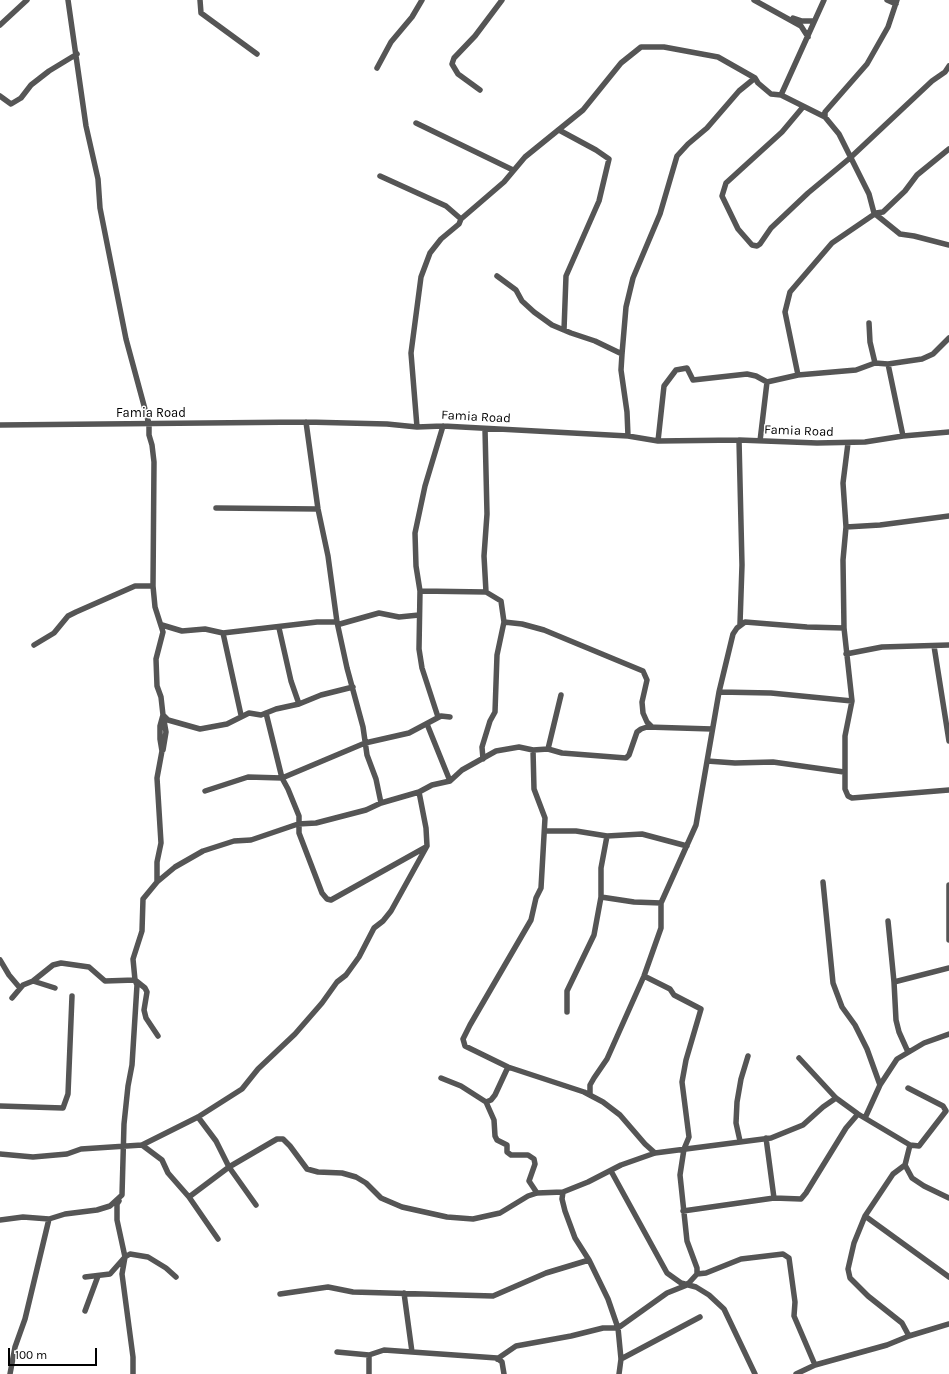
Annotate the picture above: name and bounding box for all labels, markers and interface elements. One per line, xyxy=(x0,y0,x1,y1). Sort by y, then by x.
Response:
street label: Famia Road xyxy=(116,405,186,421)
street label: Famia Road xyxy=(441,407,511,427)
street label: Famia Road xyxy=(764,422,834,440)
scale bar xyxy=(10,1340,99,1366)
text: 100 m xyxy=(15,1348,47,1362)

